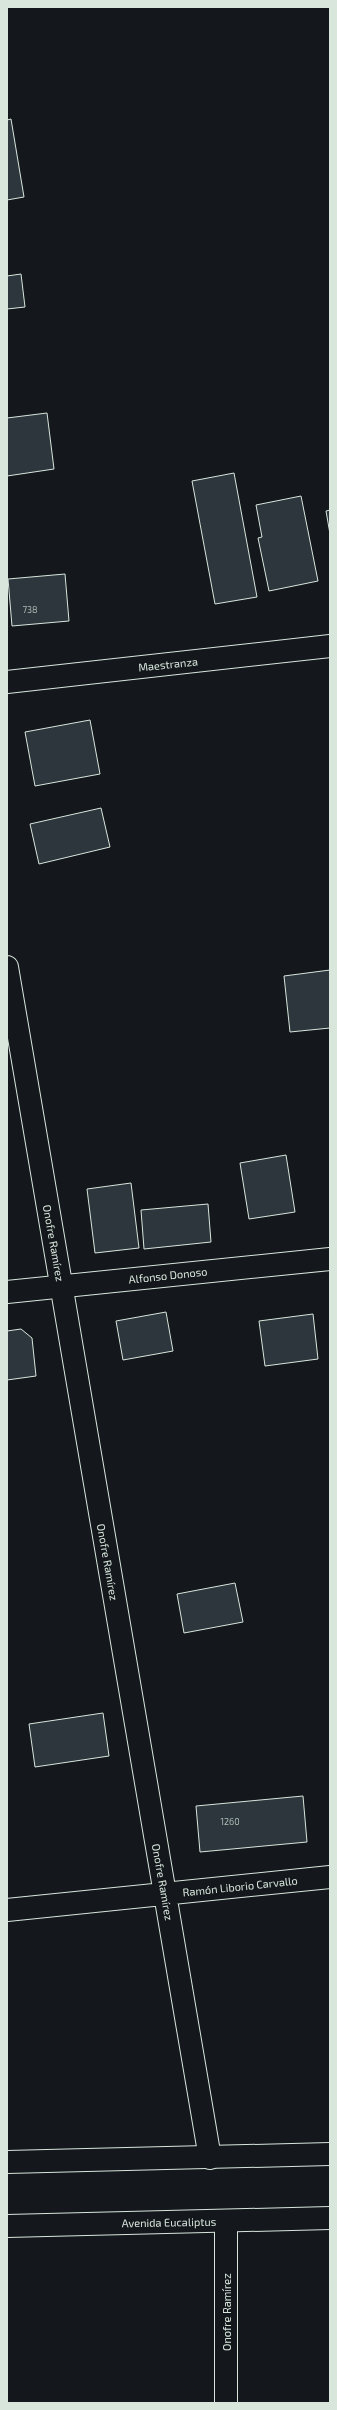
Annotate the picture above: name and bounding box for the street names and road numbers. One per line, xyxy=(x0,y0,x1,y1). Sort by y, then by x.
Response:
street label: Maestranza xyxy=(138,654,198,674)
street label: Onofre Ramírez xyxy=(41,1204,67,1283)
street label: Alfonso Donoso xyxy=(128,1264,208,1286)
street label: Onofre Ramírez xyxy=(95,1523,121,1602)
street label: Onofre Ramírez xyxy=(150,1843,176,1922)
street label: Ramón Liborio Carvallo xyxy=(182,1873,298,1899)
street label: Avenida Eucaliptus xyxy=(122,2215,217,2229)
street label: Onofre Ramírez xyxy=(220,2273,233,2351)

